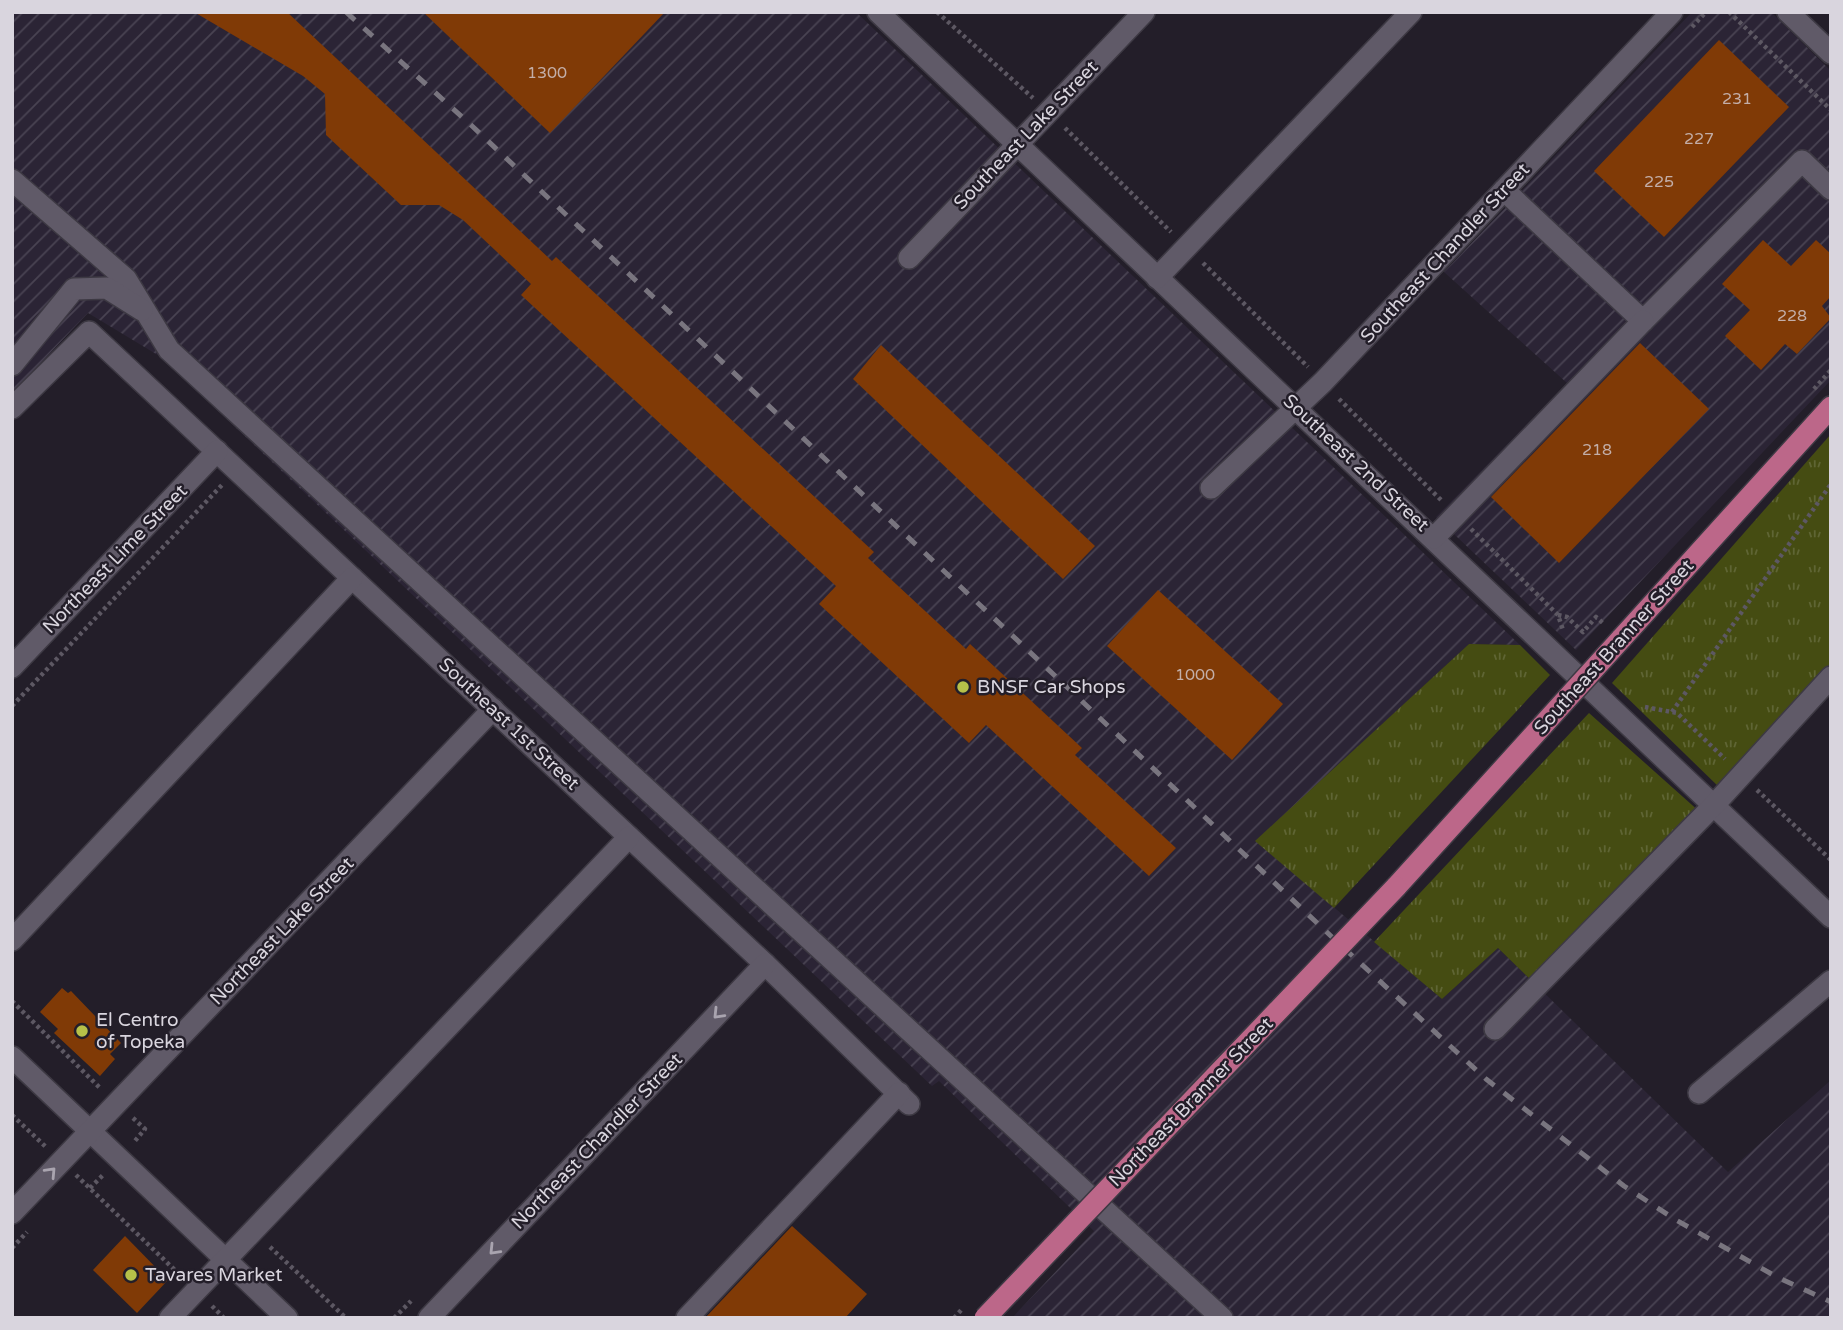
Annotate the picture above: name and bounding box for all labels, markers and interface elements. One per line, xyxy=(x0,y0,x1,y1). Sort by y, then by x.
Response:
street label: Southeast Lake Street xyxy=(949,56,1103,214)
house number: 1300 xyxy=(527,63,567,83)
house number: 231 xyxy=(1722,89,1752,109)
house number: 227 xyxy=(1684,129,1714,149)
street label: Southeast Chandler Street xyxy=(1356,159,1534,347)
house number: 225 xyxy=(1644,172,1674,192)
house number: 228 xyxy=(1777,306,1807,326)
street label: Southeast 2nd Street xyxy=(1279,390,1433,536)
house number: 218 xyxy=(1582,440,1612,460)
street label: Northeast Lime Street xyxy=(38,480,192,638)
street label: Southeast Branner Street xyxy=(1530,555,1698,739)
street label: Southeast 1st Street xyxy=(434,653,584,795)
house number: 1000 xyxy=(1175,665,1215,685)
place label: BNSF Car Shops xyxy=(977,676,1126,698)
marker: BNSF Car Shops xyxy=(955,679,971,695)
street label: Northeast Lake Street xyxy=(206,852,358,1010)
one-way arrow xyxy=(714,1006,726,1019)
place label: El Centro of Topeka xyxy=(96,1009,185,1053)
street label: Northeast Branner Street xyxy=(1104,1013,1278,1191)
marker: El Centro of Topeka xyxy=(74,1023,90,1039)
street label: Northeast Chandler Street xyxy=(507,1048,687,1234)
one-way arrow xyxy=(43,1167,56,1180)
one-way arrow xyxy=(489,1242,502,1255)
place label: Tavares Market xyxy=(145,1264,283,1286)
marker: Tavares Market xyxy=(123,1267,139,1283)

